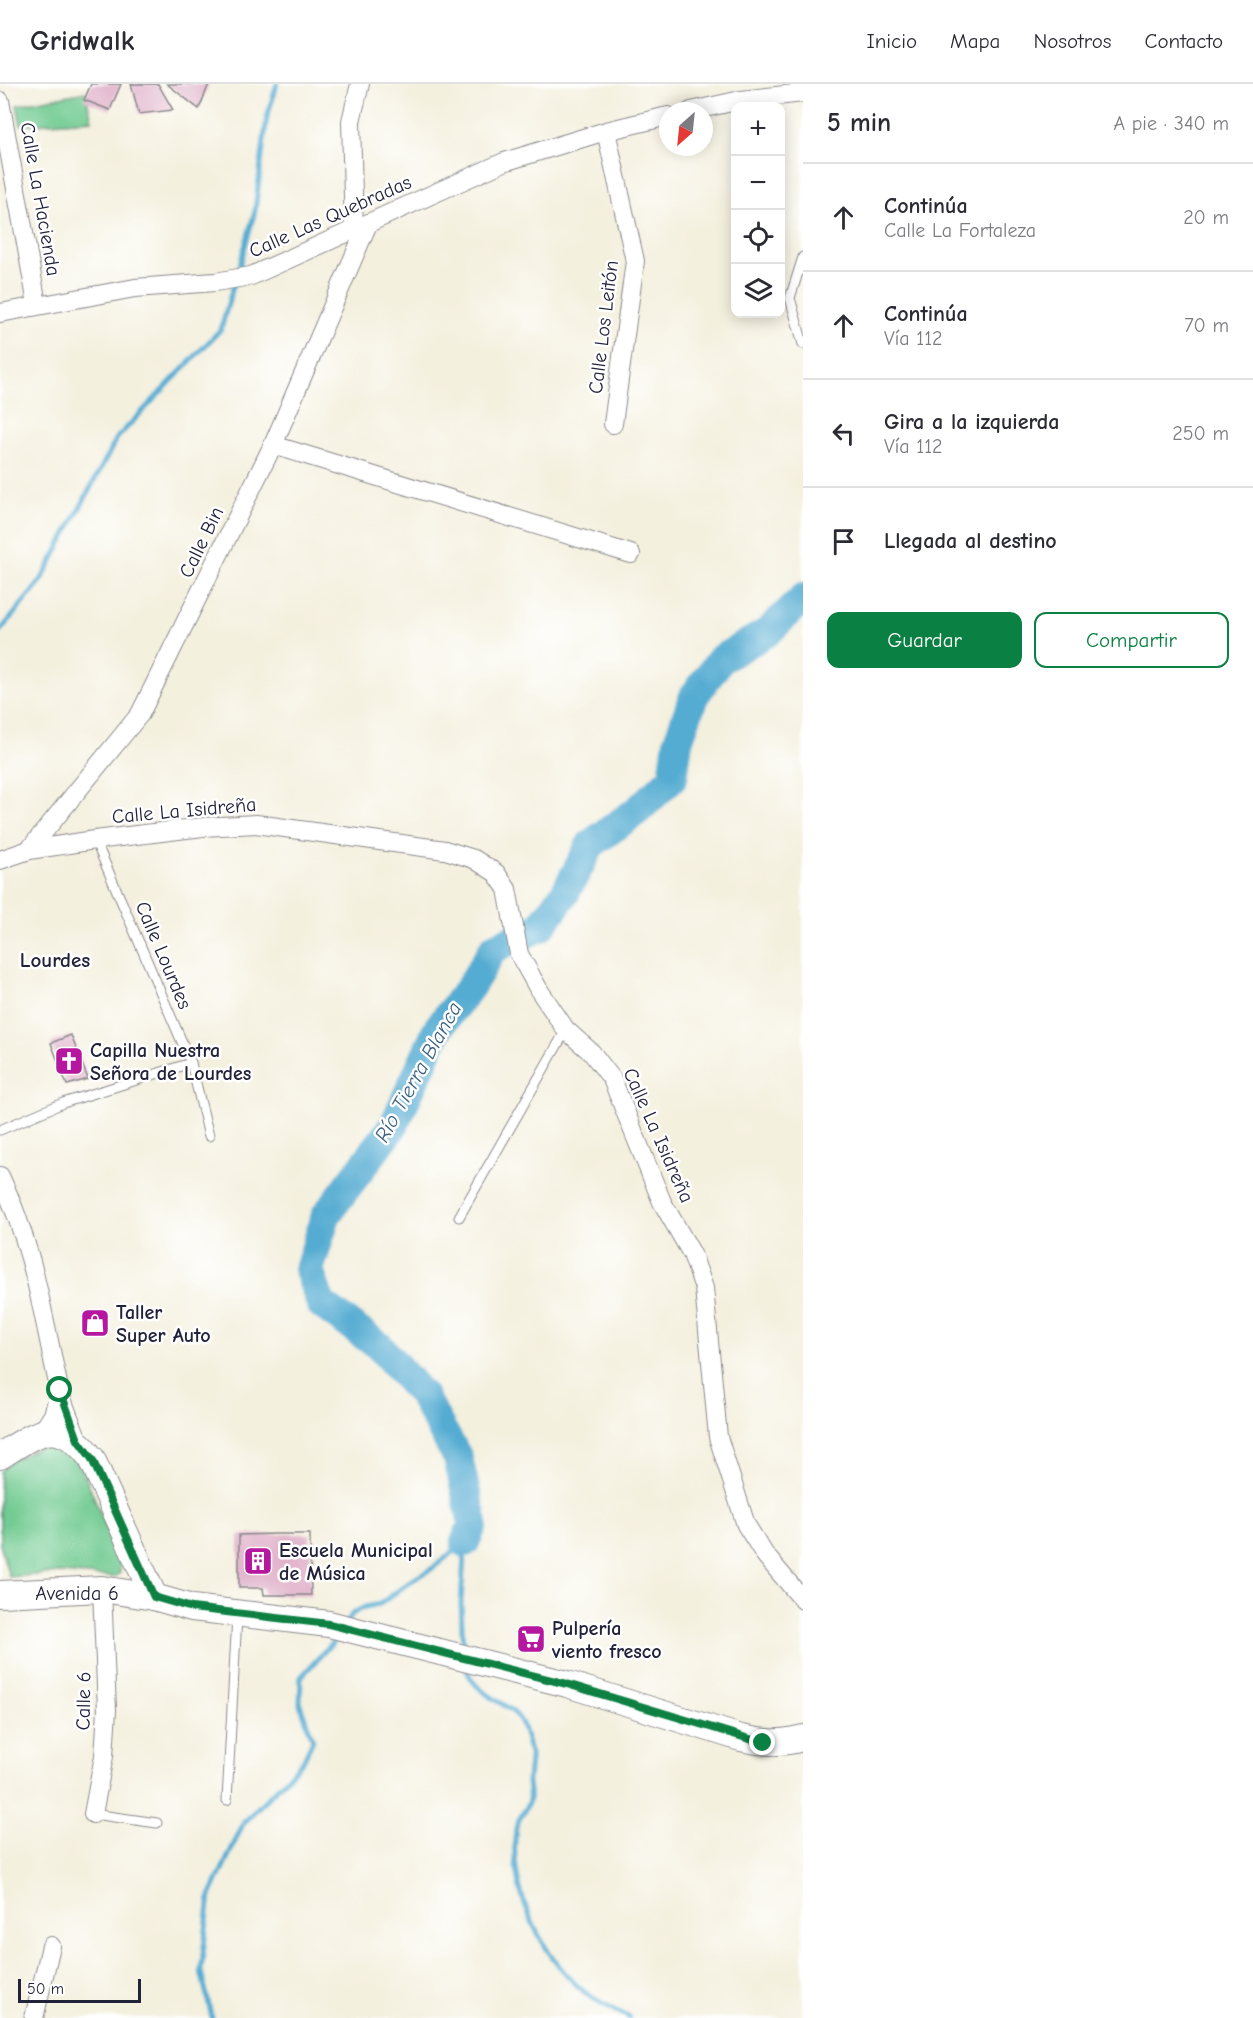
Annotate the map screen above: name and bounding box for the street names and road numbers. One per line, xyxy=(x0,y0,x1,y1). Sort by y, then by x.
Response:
street label: Calle La Hacienda xyxy=(16,120,65,278)
street label: Calle Las Quebradas xyxy=(245,170,415,263)
street label: Calle Los Leitón xyxy=(584,259,623,395)
street label: Calle Bin xyxy=(174,503,228,581)
street label: Calle La Isidreña xyxy=(111,793,257,828)
street label: Calle Lourdes xyxy=(131,898,197,1013)
street label: Calle La Isidreña xyxy=(619,1064,699,1206)
street label: Avenida 6 xyxy=(35,1582,119,1605)
street label: Calle 6 xyxy=(71,1671,96,1731)

